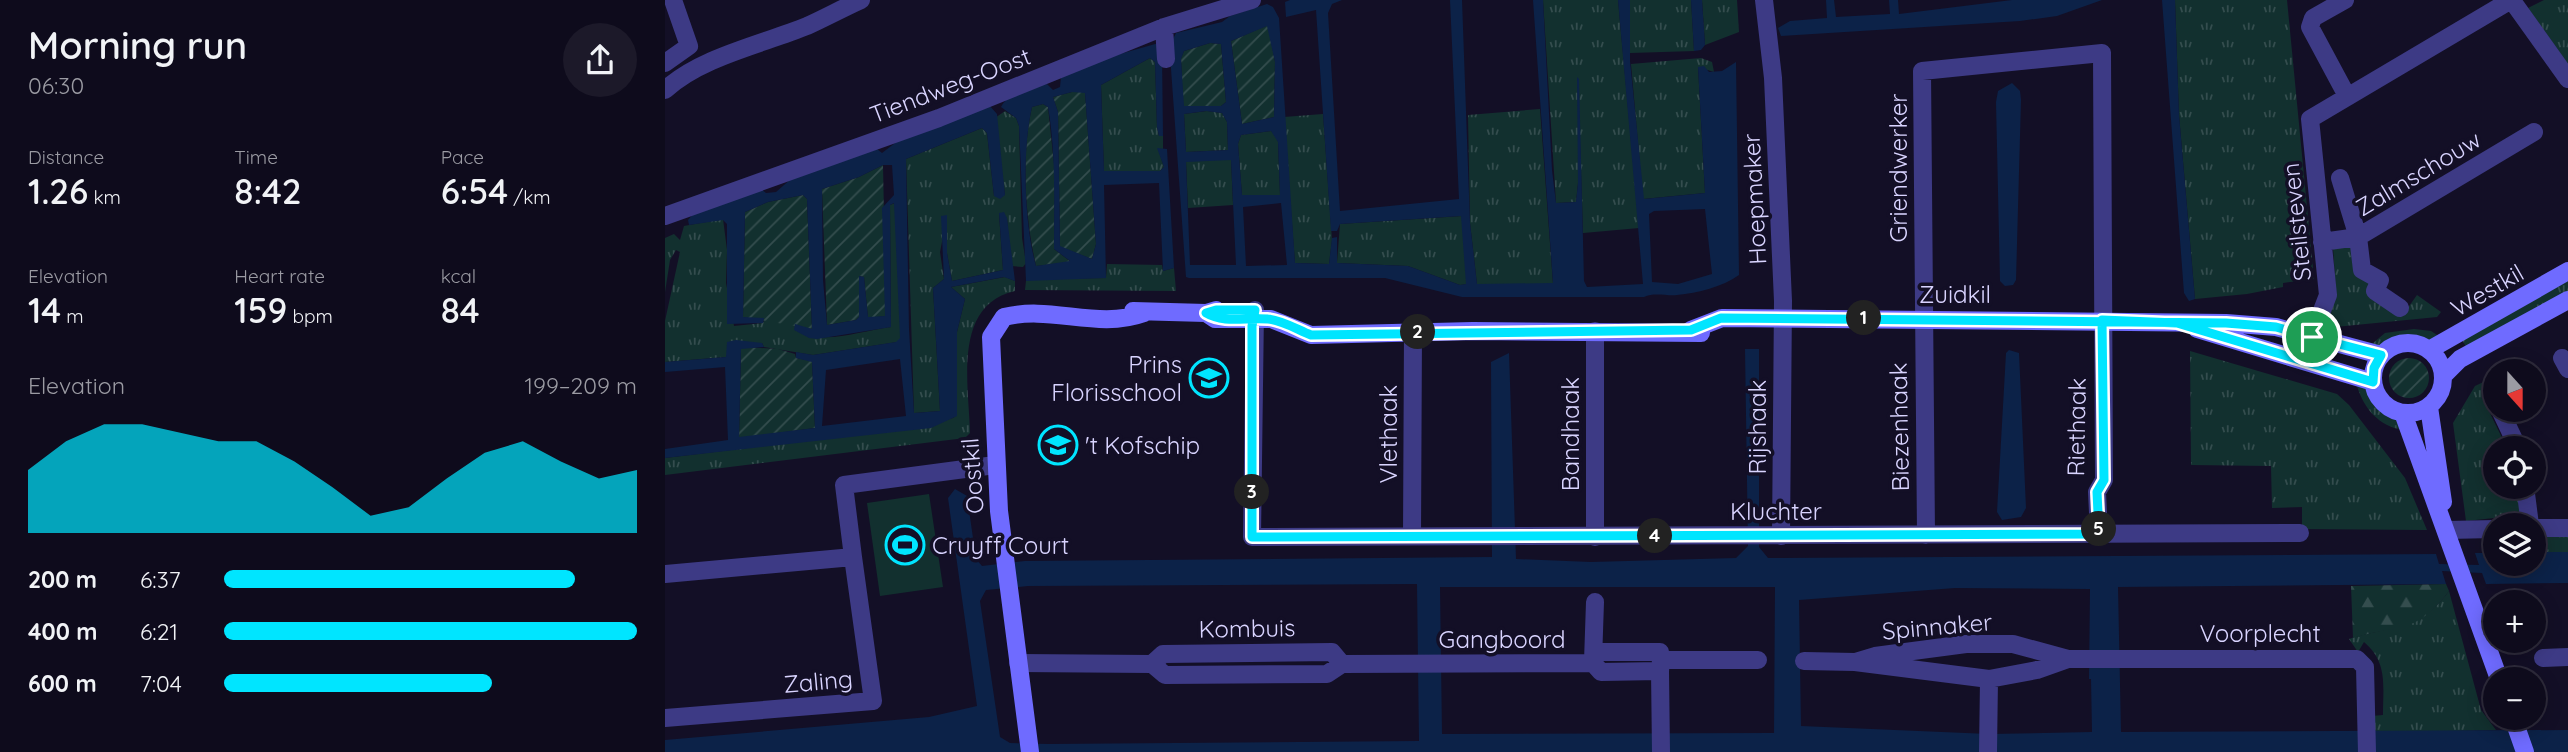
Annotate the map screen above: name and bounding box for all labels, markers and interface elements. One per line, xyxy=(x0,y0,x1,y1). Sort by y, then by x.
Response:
text: Morning run xyxy=(28,21,247,69)
button: share xyxy=(563,23,637,97)
street label: Tiendweg-Oost xyxy=(865,41,1035,129)
text: 06:30 xyxy=(28,71,84,100)
street label: Griendwerker xyxy=(1883,94,1913,243)
street label: Zalmschouw xyxy=(2350,124,2486,222)
street label: Hoepmaker xyxy=(1736,133,1772,265)
text: Distance xyxy=(28,145,104,169)
text: Time xyxy=(234,145,278,169)
text: Pace xyxy=(441,145,484,169)
street label: Steilsteven xyxy=(2275,162,2317,282)
text: 1.26 xyxy=(28,169,88,213)
text: 8:42 xyxy=(234,169,302,213)
text: 6:54 xyxy=(441,169,508,213)
text: km xyxy=(88,185,121,209)
text: /km xyxy=(508,185,551,209)
street label: Westkil xyxy=(2445,257,2529,323)
text: Elevation xyxy=(28,264,108,288)
text: Heart rate xyxy=(234,264,325,288)
text: kcal xyxy=(441,264,476,288)
street label: Zuidkil xyxy=(1919,279,1991,309)
text: 14 xyxy=(28,288,61,332)
text: 159 xyxy=(234,288,287,332)
text: 84 xyxy=(441,288,480,332)
pin: 1 xyxy=(1847,300,1881,336)
text: m xyxy=(61,304,84,328)
text: bpm xyxy=(287,304,333,328)
text: 1 xyxy=(1860,305,1867,329)
pin xyxy=(2282,307,2342,367)
pin: 2 xyxy=(1401,314,1435,350)
icon: arrive xyxy=(2293,318,2331,356)
text: 2 xyxy=(1412,319,1423,343)
place label: Prins Florisschool xyxy=(1051,349,1182,407)
school or university icon: Prins Florisschool xyxy=(1188,357,1230,399)
north arrow xyxy=(2483,359,2546,422)
map controls xyxy=(2483,359,2546,730)
street label: Biezenhaak xyxy=(1883,362,1915,492)
text: Elevation xyxy=(28,371,125,400)
text: 199–209 m xyxy=(525,371,637,400)
street label: Bandhaak xyxy=(1555,377,1585,491)
street label: Riethaak xyxy=(2060,377,2092,477)
street label: Rijshaak xyxy=(1742,380,1772,474)
street label: Vlethaak xyxy=(1373,385,1403,483)
school or university icon: 't Kofschip xyxy=(1037,424,1079,466)
place label: 't Kofschip xyxy=(1085,430,1200,460)
button: locate xyxy=(2483,436,2546,499)
street label: Oostkil xyxy=(954,437,990,515)
pin: 3 xyxy=(1235,475,1269,510)
text: 3 xyxy=(1246,479,1257,503)
street label: Kluchter xyxy=(1730,496,1822,526)
pin: 5 xyxy=(2081,512,2117,546)
button: layers xyxy=(2483,513,2546,576)
text: 5 xyxy=(2093,516,2104,540)
pin: 4 xyxy=(1637,518,1672,554)
text: 4 xyxy=(1649,523,1660,547)
sports icon: Cruyff Court xyxy=(884,524,926,566)
place label: Cruyff Court xyxy=(932,530,1069,560)
text: 200 m xyxy=(28,565,97,594)
text: 6:37 xyxy=(140,565,181,594)
button: + xyxy=(2483,590,2546,653)
street label: Spinnaker xyxy=(1881,606,1993,646)
street label: Kombuis xyxy=(1198,612,1296,644)
text: 400 m xyxy=(28,617,97,646)
text: 6:21 xyxy=(140,617,178,646)
street label: Voorplecht xyxy=(2199,618,2321,648)
street label: Gangboord xyxy=(1438,624,1566,654)
street label: Zaling xyxy=(782,663,854,699)
button: − xyxy=(2483,667,2546,730)
text: 600 m xyxy=(28,669,97,698)
text: 7:04 xyxy=(140,669,182,698)

